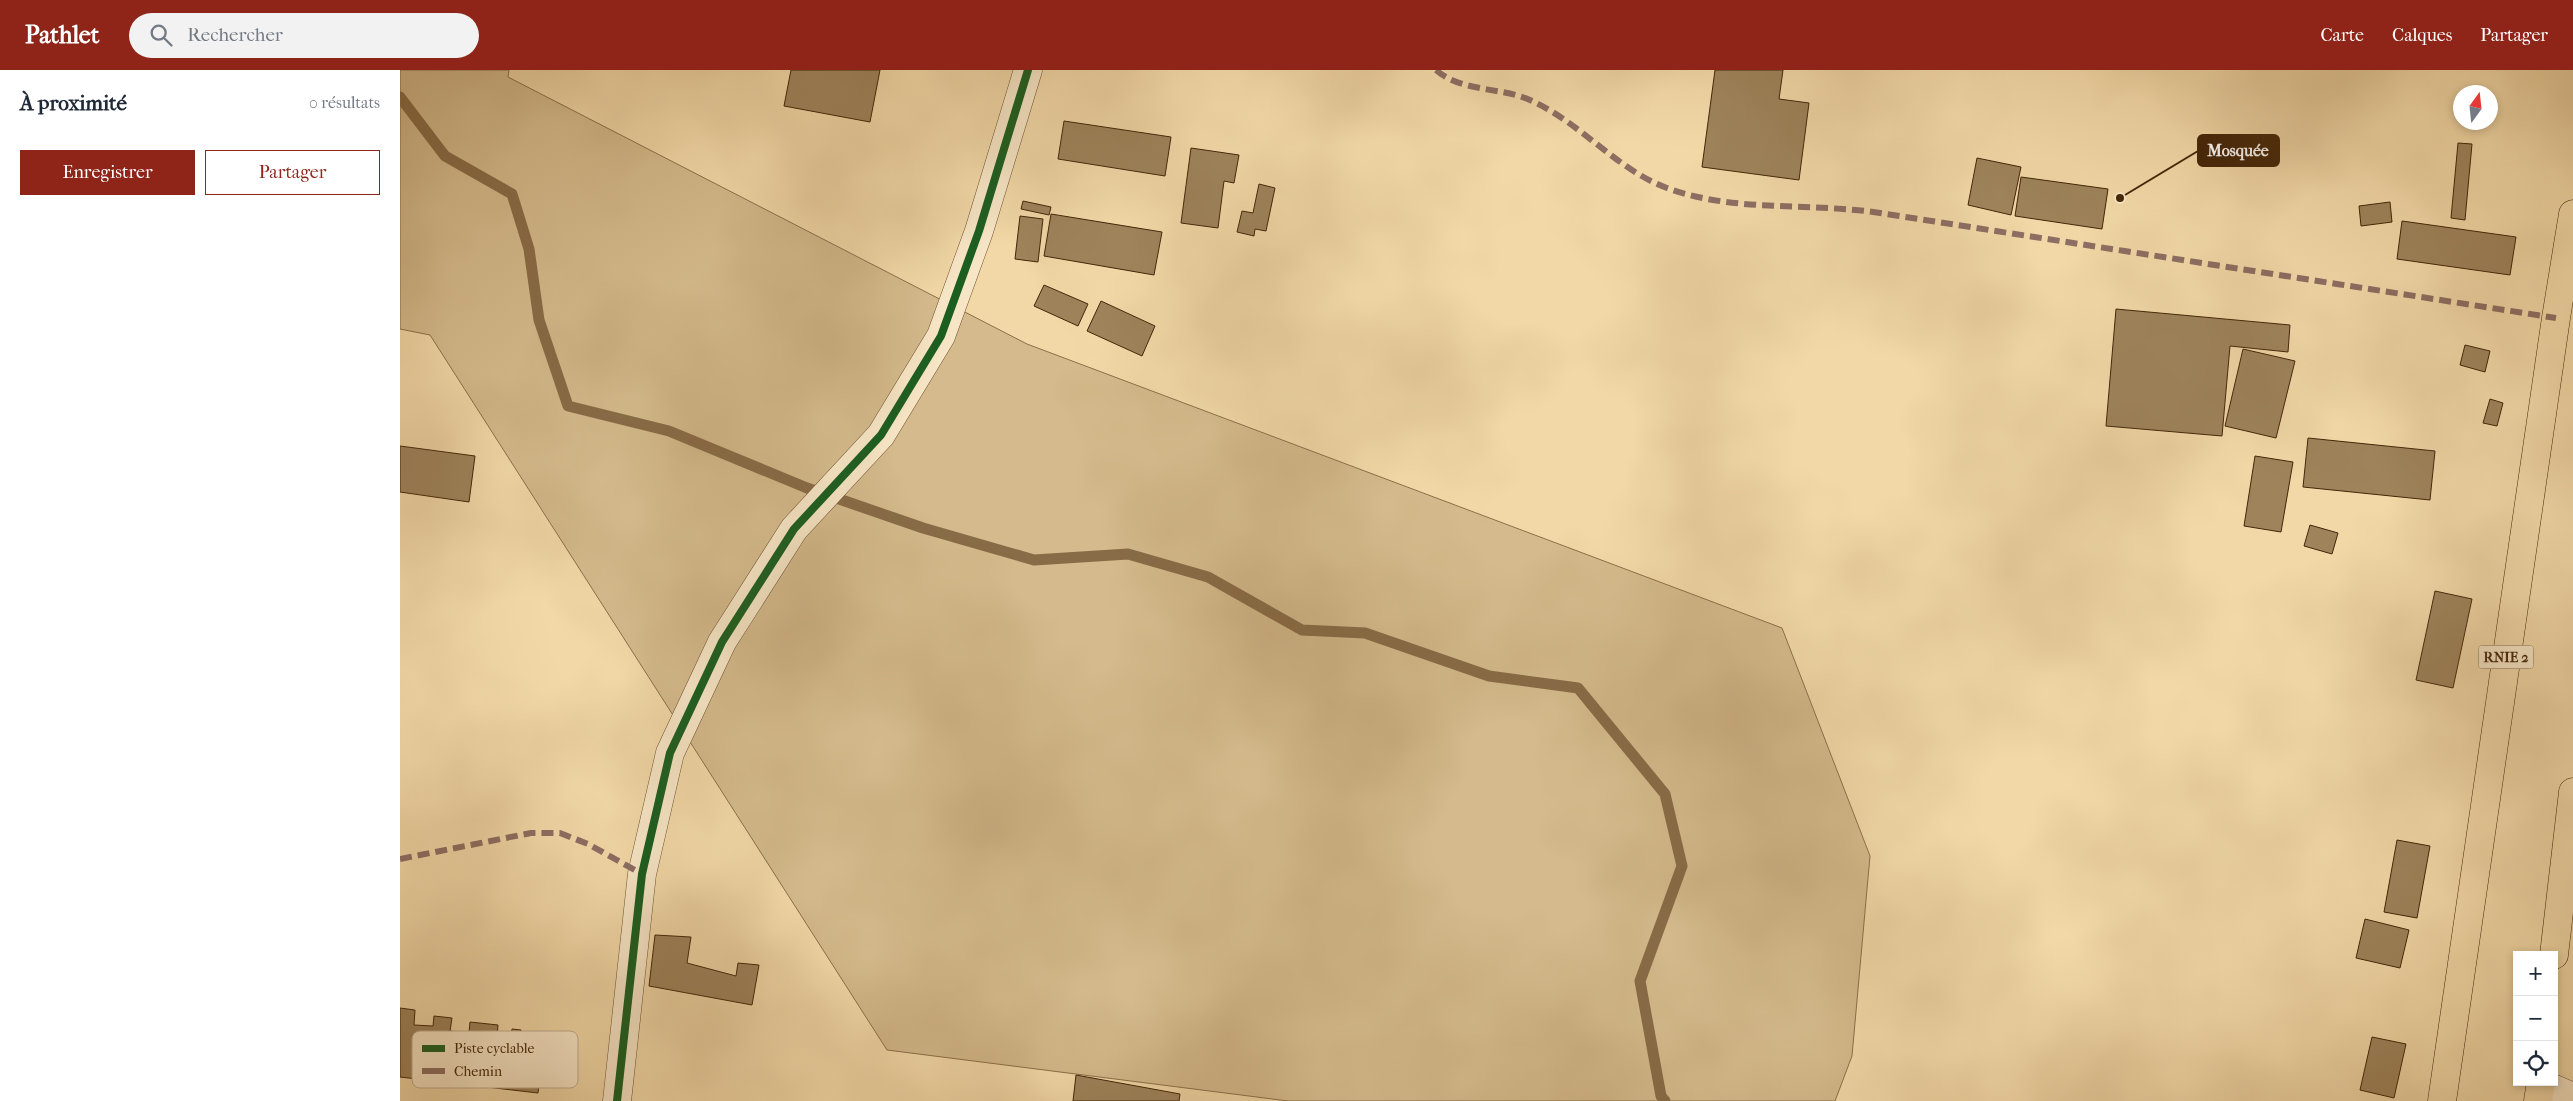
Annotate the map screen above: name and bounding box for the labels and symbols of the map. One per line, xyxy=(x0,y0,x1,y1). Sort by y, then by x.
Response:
north arrow xyxy=(2453,85,2498,130)
callout: Mosquée xyxy=(2198,135,2279,166)
text: Mosquée xyxy=(2206,141,2269,161)
road number: RNIE 2 xyxy=(2478,646,2534,668)
legend xyxy=(412,1031,578,1088)
text: Piste cyclable xyxy=(454,1040,534,1057)
text: Chemin xyxy=(454,1063,502,1080)

